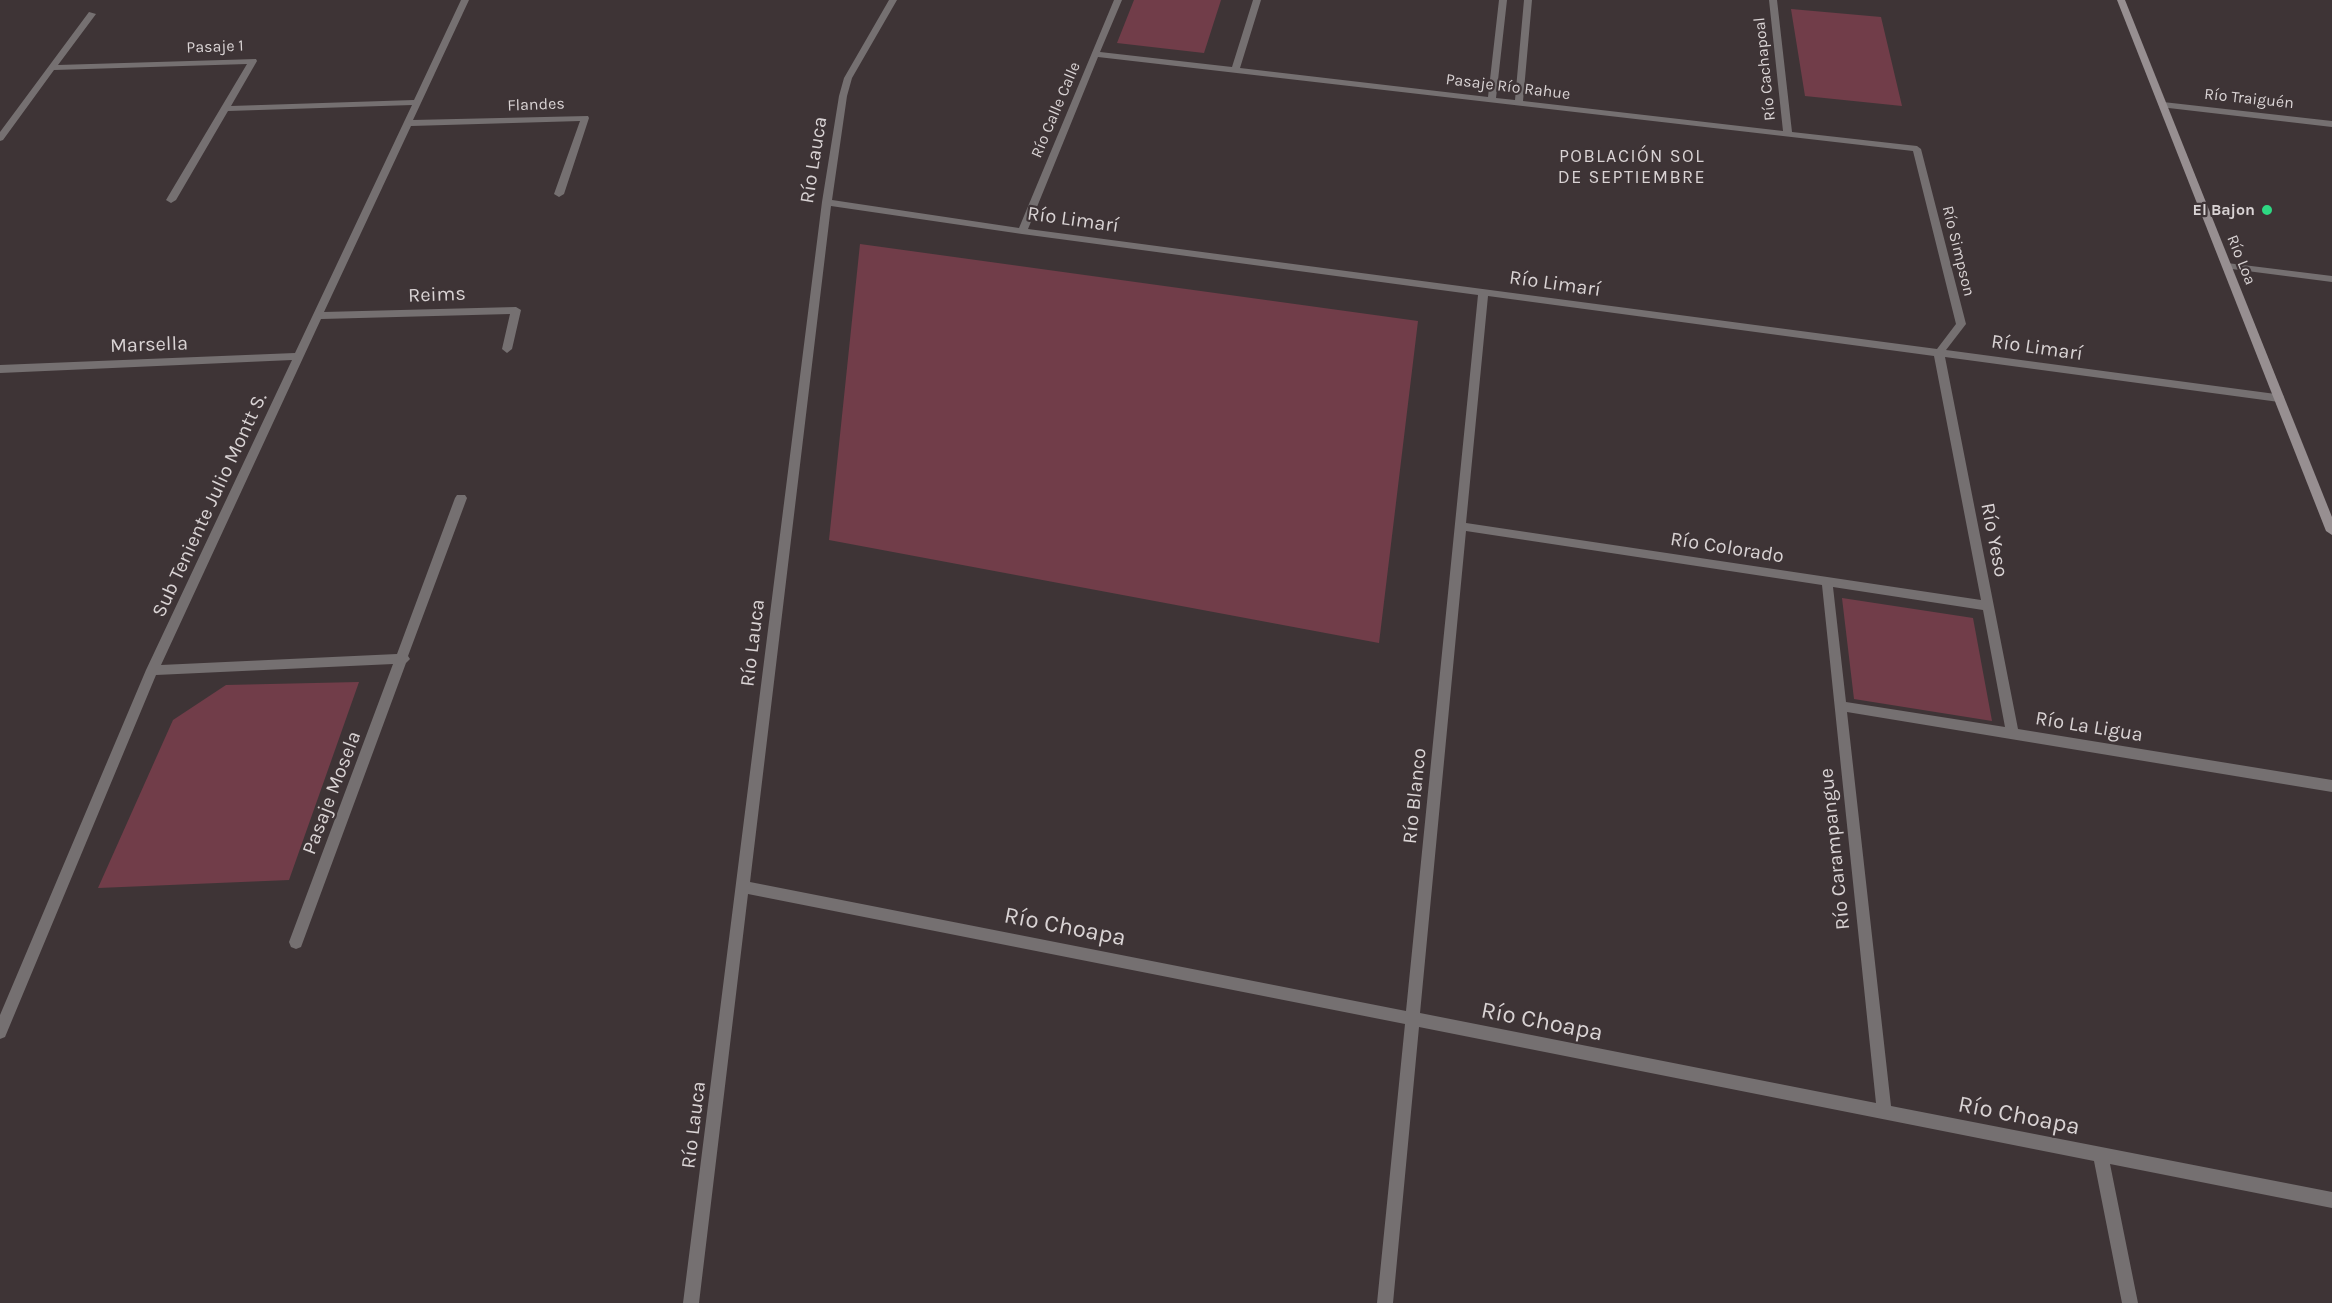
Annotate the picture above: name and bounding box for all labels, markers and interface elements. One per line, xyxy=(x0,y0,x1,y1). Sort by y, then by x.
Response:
street label: Río Cachapoal xyxy=(1750,16,1780,122)
street label: Pasaje 1 xyxy=(186,36,244,58)
street label: Río Calle Calle xyxy=(1027,59,1085,161)
street label: Pasaje Río Rahue xyxy=(1445,70,1571,104)
street label: Río Traiguén xyxy=(2203,85,2295,113)
street label: Flandes xyxy=(507,94,565,116)
street label: Río Lauca xyxy=(795,115,833,205)
district label: POBLACIÓN SOL DE SEPTIEMBRE xyxy=(1558,146,1706,188)
place label: El Bajon xyxy=(2193,200,2255,220)
street label: Río Limarí xyxy=(1026,202,1120,238)
marker: El Bajon xyxy=(2260,203,2274,217)
street label: Río Simpson xyxy=(1937,204,1979,298)
street label: Río Loa xyxy=(2222,232,2260,288)
street label: Río Limarí xyxy=(1508,266,1602,302)
street label: Reims xyxy=(408,282,466,308)
street label: Río Limarí xyxy=(1990,330,2084,366)
street label: Marsella xyxy=(110,332,188,358)
street label: Sub Teniente Julio Montt S. xyxy=(147,389,273,621)
street label: Río Yeso xyxy=(1975,501,2013,579)
street label: Río Colorado xyxy=(1669,527,1785,569)
street label: Río Lauca xyxy=(736,598,770,688)
street label: Río La Ligua xyxy=(2033,707,2145,747)
street label: Pasaje Mosela xyxy=(297,728,367,858)
street label: Río Blanco xyxy=(1398,747,1432,845)
street label: Río Carampangue xyxy=(1815,767,1855,931)
street label: Río Choapa xyxy=(1002,901,1128,953)
street label: Río Choapa xyxy=(1479,996,1605,1048)
street label: Río Lauca xyxy=(677,1080,711,1170)
street label: Río Choapa xyxy=(1956,1090,2082,1142)

